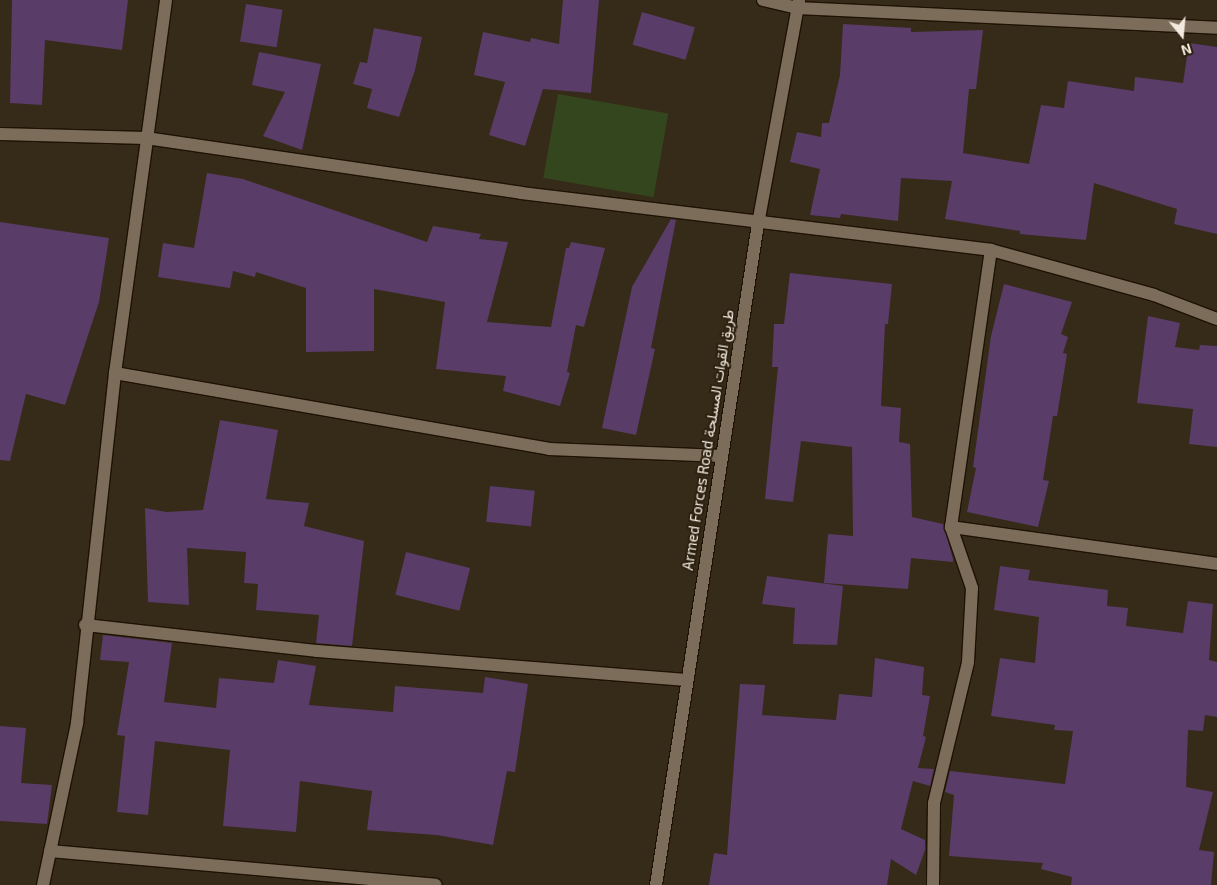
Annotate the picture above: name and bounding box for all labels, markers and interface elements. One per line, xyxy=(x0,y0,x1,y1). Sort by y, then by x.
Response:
north arrow xyxy=(1157,10,1207,60)
text: N xyxy=(1179,40,1194,59)
street label: Armed Forces Road طريق القوات المسلحة xyxy=(678,308,738,572)

